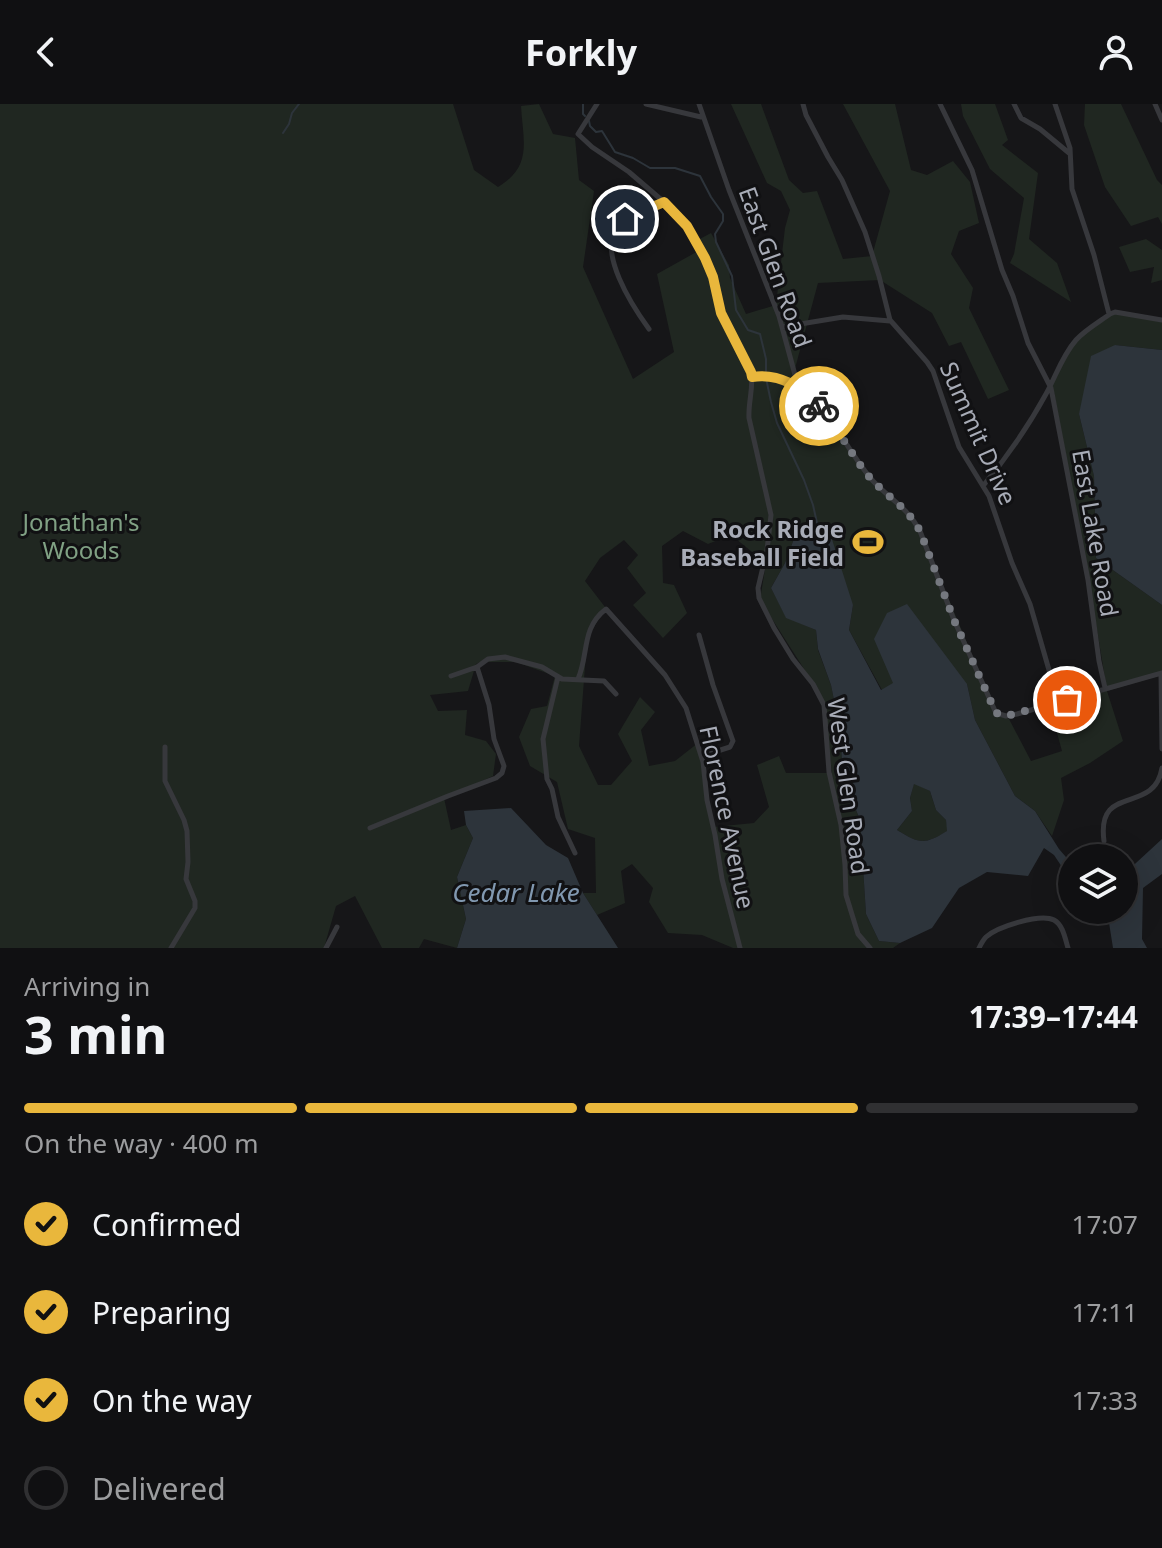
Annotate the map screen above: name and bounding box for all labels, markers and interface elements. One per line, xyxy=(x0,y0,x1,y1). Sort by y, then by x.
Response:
text: Forkly xyxy=(525,28,637,77)
icon: back xyxy=(24,30,68,74)
icon: person xyxy=(1094,30,1138,74)
street label: East Glen Road xyxy=(732,182,820,352)
pin xyxy=(591,185,659,253)
icon: home xyxy=(603,197,647,241)
street label: Summit Drive xyxy=(933,356,1025,510)
courier xyxy=(779,366,859,446)
icon: bike xyxy=(797,384,841,428)
street label: East Lake Road xyxy=(1065,447,1127,619)
park label: Jonathan's Woods xyxy=(20,505,140,566)
place label: Rock Ridge Baseball Field xyxy=(680,512,844,573)
sports icon: Rock Ridge Baseball Field xyxy=(851,525,885,559)
pin xyxy=(1033,666,1101,734)
icon: bag xyxy=(1045,678,1089,722)
street label: West Glen Road xyxy=(820,696,878,876)
street label: Florence Avenue xyxy=(692,722,764,912)
map controls xyxy=(1058,844,1138,924)
button: layers xyxy=(1058,844,1138,924)
water label: Cedar Lake xyxy=(452,874,580,910)
text: Arriving in xyxy=(24,968,150,1004)
text: 17:39–17:44 xyxy=(969,996,1138,1037)
text: 3 min xyxy=(24,998,167,1069)
text: On the way · 400 m xyxy=(24,1125,258,1161)
icon: check xyxy=(24,1202,68,1246)
text: Confirmed xyxy=(92,1204,242,1245)
text: 17:07 xyxy=(1072,1206,1138,1242)
icon: check xyxy=(24,1290,68,1334)
text: Preparing xyxy=(92,1292,231,1333)
text: 17:11 xyxy=(1072,1294,1138,1330)
icon: check xyxy=(24,1378,68,1422)
text: On the way xyxy=(92,1380,252,1421)
text: 17:33 xyxy=(1072,1382,1138,1418)
text: Delivered xyxy=(92,1468,226,1509)

